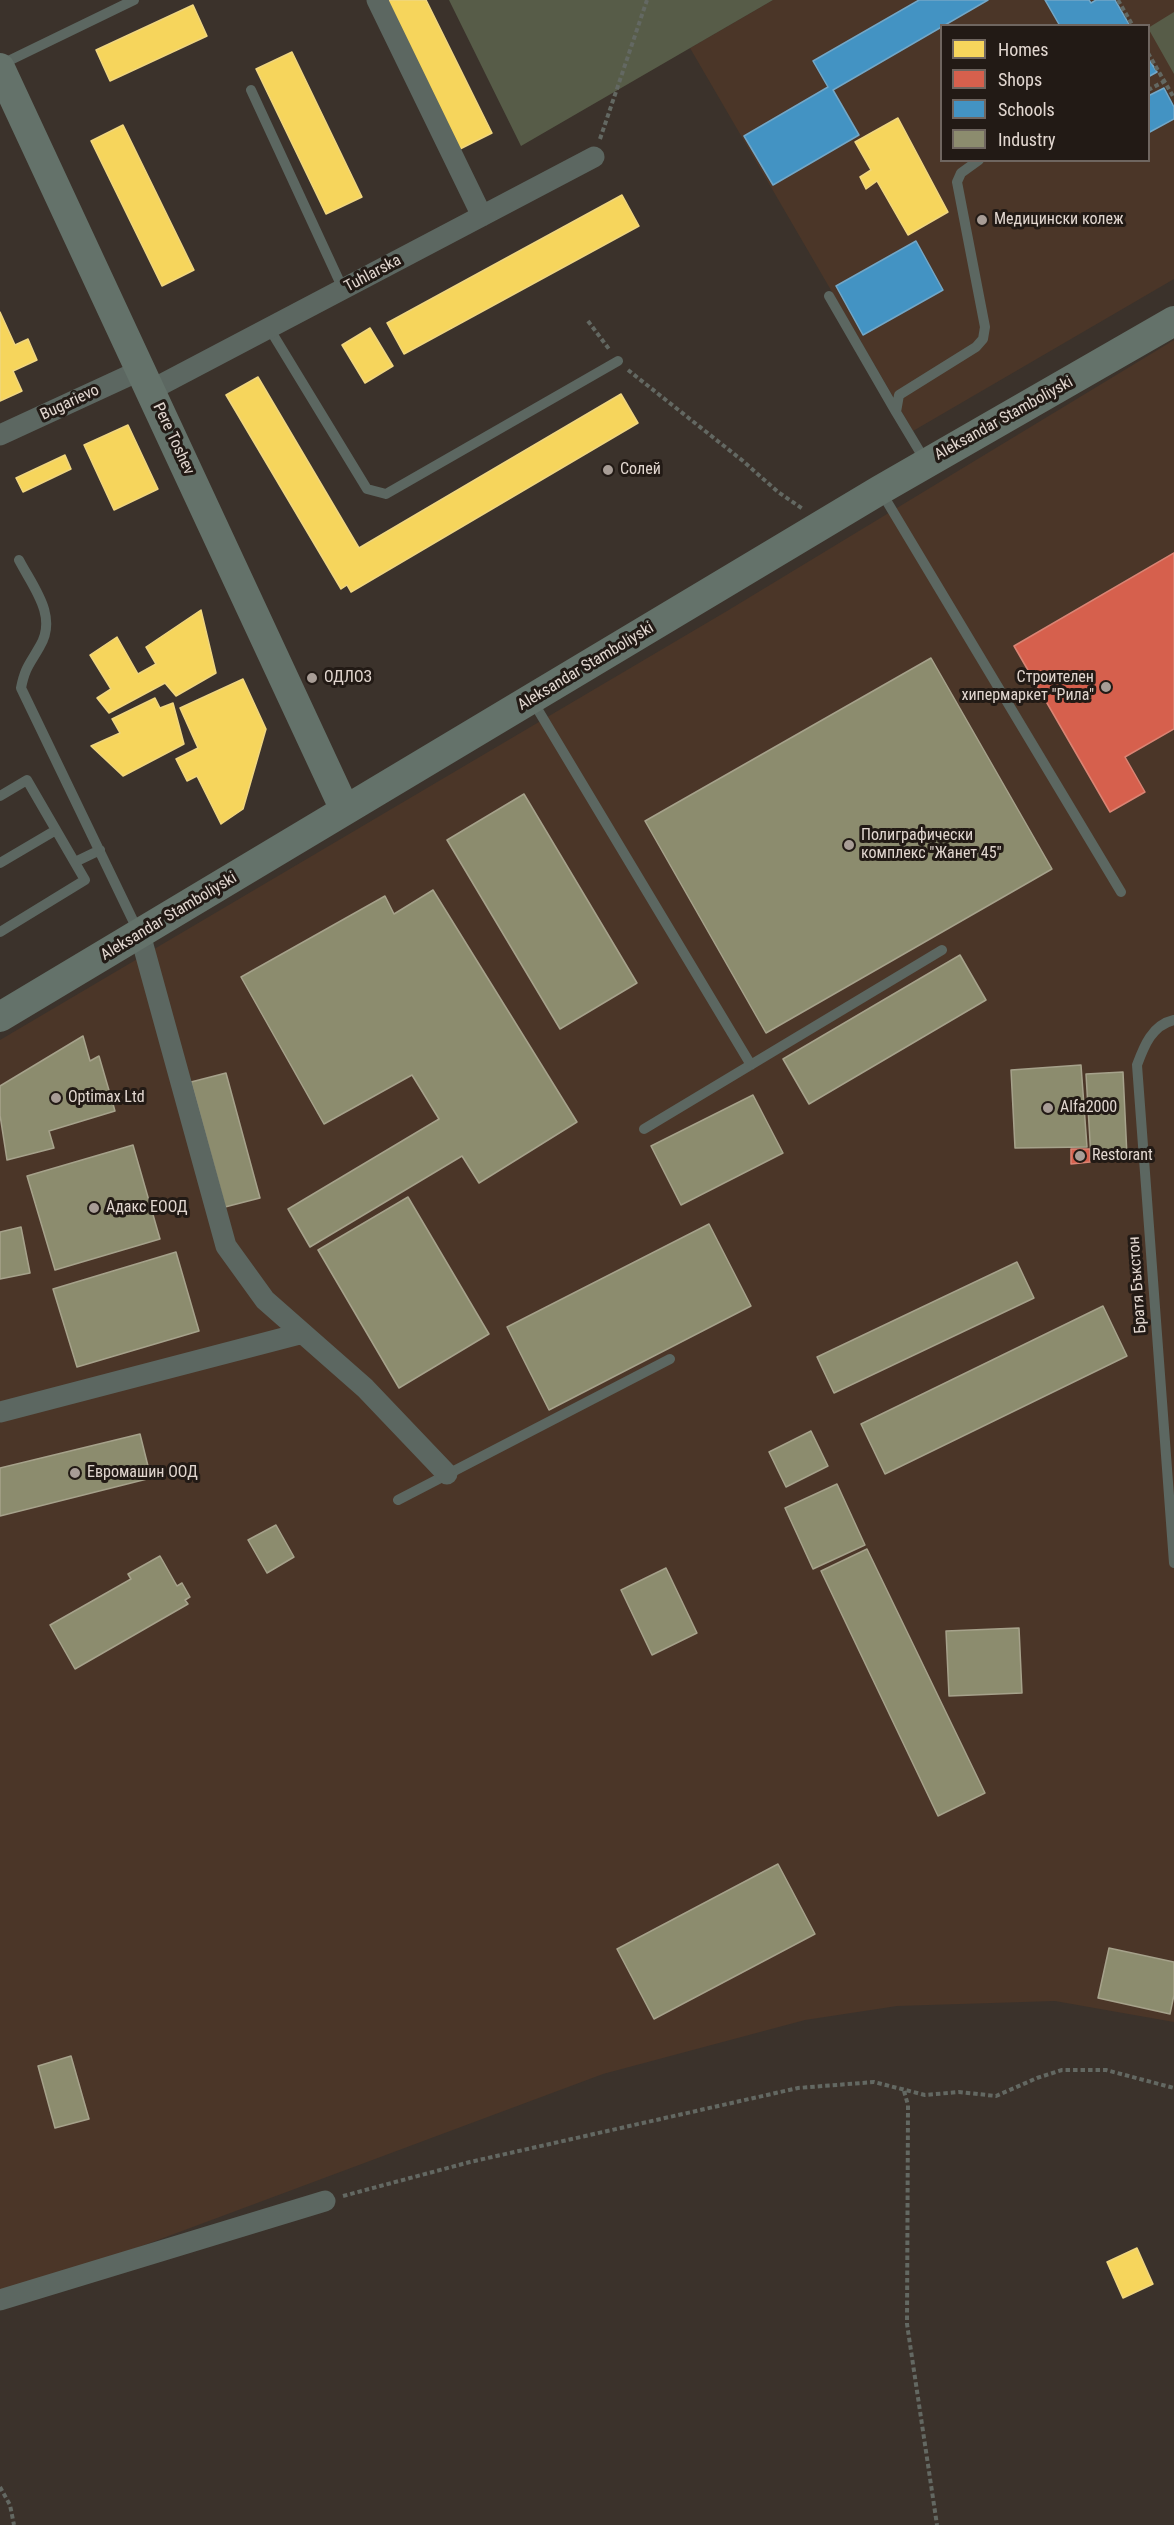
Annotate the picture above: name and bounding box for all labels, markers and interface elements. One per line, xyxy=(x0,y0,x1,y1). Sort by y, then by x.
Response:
legend xyxy=(940,24,1150,162)
text: Homes xyxy=(998,39,1048,60)
text: Shops xyxy=(998,69,1042,90)
text: Schools xyxy=(998,99,1055,120)
text: Industry xyxy=(998,129,1056,150)
place label: Медицински колеж xyxy=(994,210,1124,230)
marker: Медицински колеж xyxy=(975,213,989,227)
street label: Tuhlarska xyxy=(341,251,405,297)
street label: Aleksandar Stamboliyski xyxy=(931,373,1077,465)
street label: Bugarievo xyxy=(38,381,102,425)
street label: Pere Toshev xyxy=(148,400,198,478)
place label: Солей xyxy=(620,460,661,480)
marker: Солей xyxy=(601,463,615,477)
street label: Aleksandar Stamboliyski xyxy=(514,619,658,715)
place label: ОДЛОЗ xyxy=(324,668,372,688)
place label: Строителен хипермаркет "Рила" xyxy=(961,668,1094,706)
marker: ОДЛОЗ xyxy=(305,671,319,685)
marker: Строителен хипермаркет "Рила" xyxy=(1099,680,1113,694)
place label: Полиграфически комплекс "Жанет 45" xyxy=(861,826,1002,864)
marker: Полиграфически комплекс "Жанет 45" xyxy=(842,838,856,852)
street label: Aleksandar Stamboliyski xyxy=(97,869,241,965)
place label: Optimax Ltd xyxy=(68,1088,145,1108)
marker: Optimax Ltd xyxy=(49,1091,63,1105)
place label: Alfa2000 xyxy=(1060,1098,1117,1118)
marker: Alfa2000 xyxy=(1041,1101,1055,1115)
place label: Restorant xyxy=(1092,1146,1153,1166)
marker: Restorant xyxy=(1073,1149,1087,1163)
place label: Адакс ЕООД xyxy=(106,1198,188,1218)
marker: Адакс ЕООД xyxy=(87,1201,101,1215)
street label: Братя Бъкстон xyxy=(1125,1236,1151,1334)
place label: Евромашин ООД xyxy=(87,1463,198,1483)
marker: Евромашин ООД xyxy=(68,1466,82,1480)

